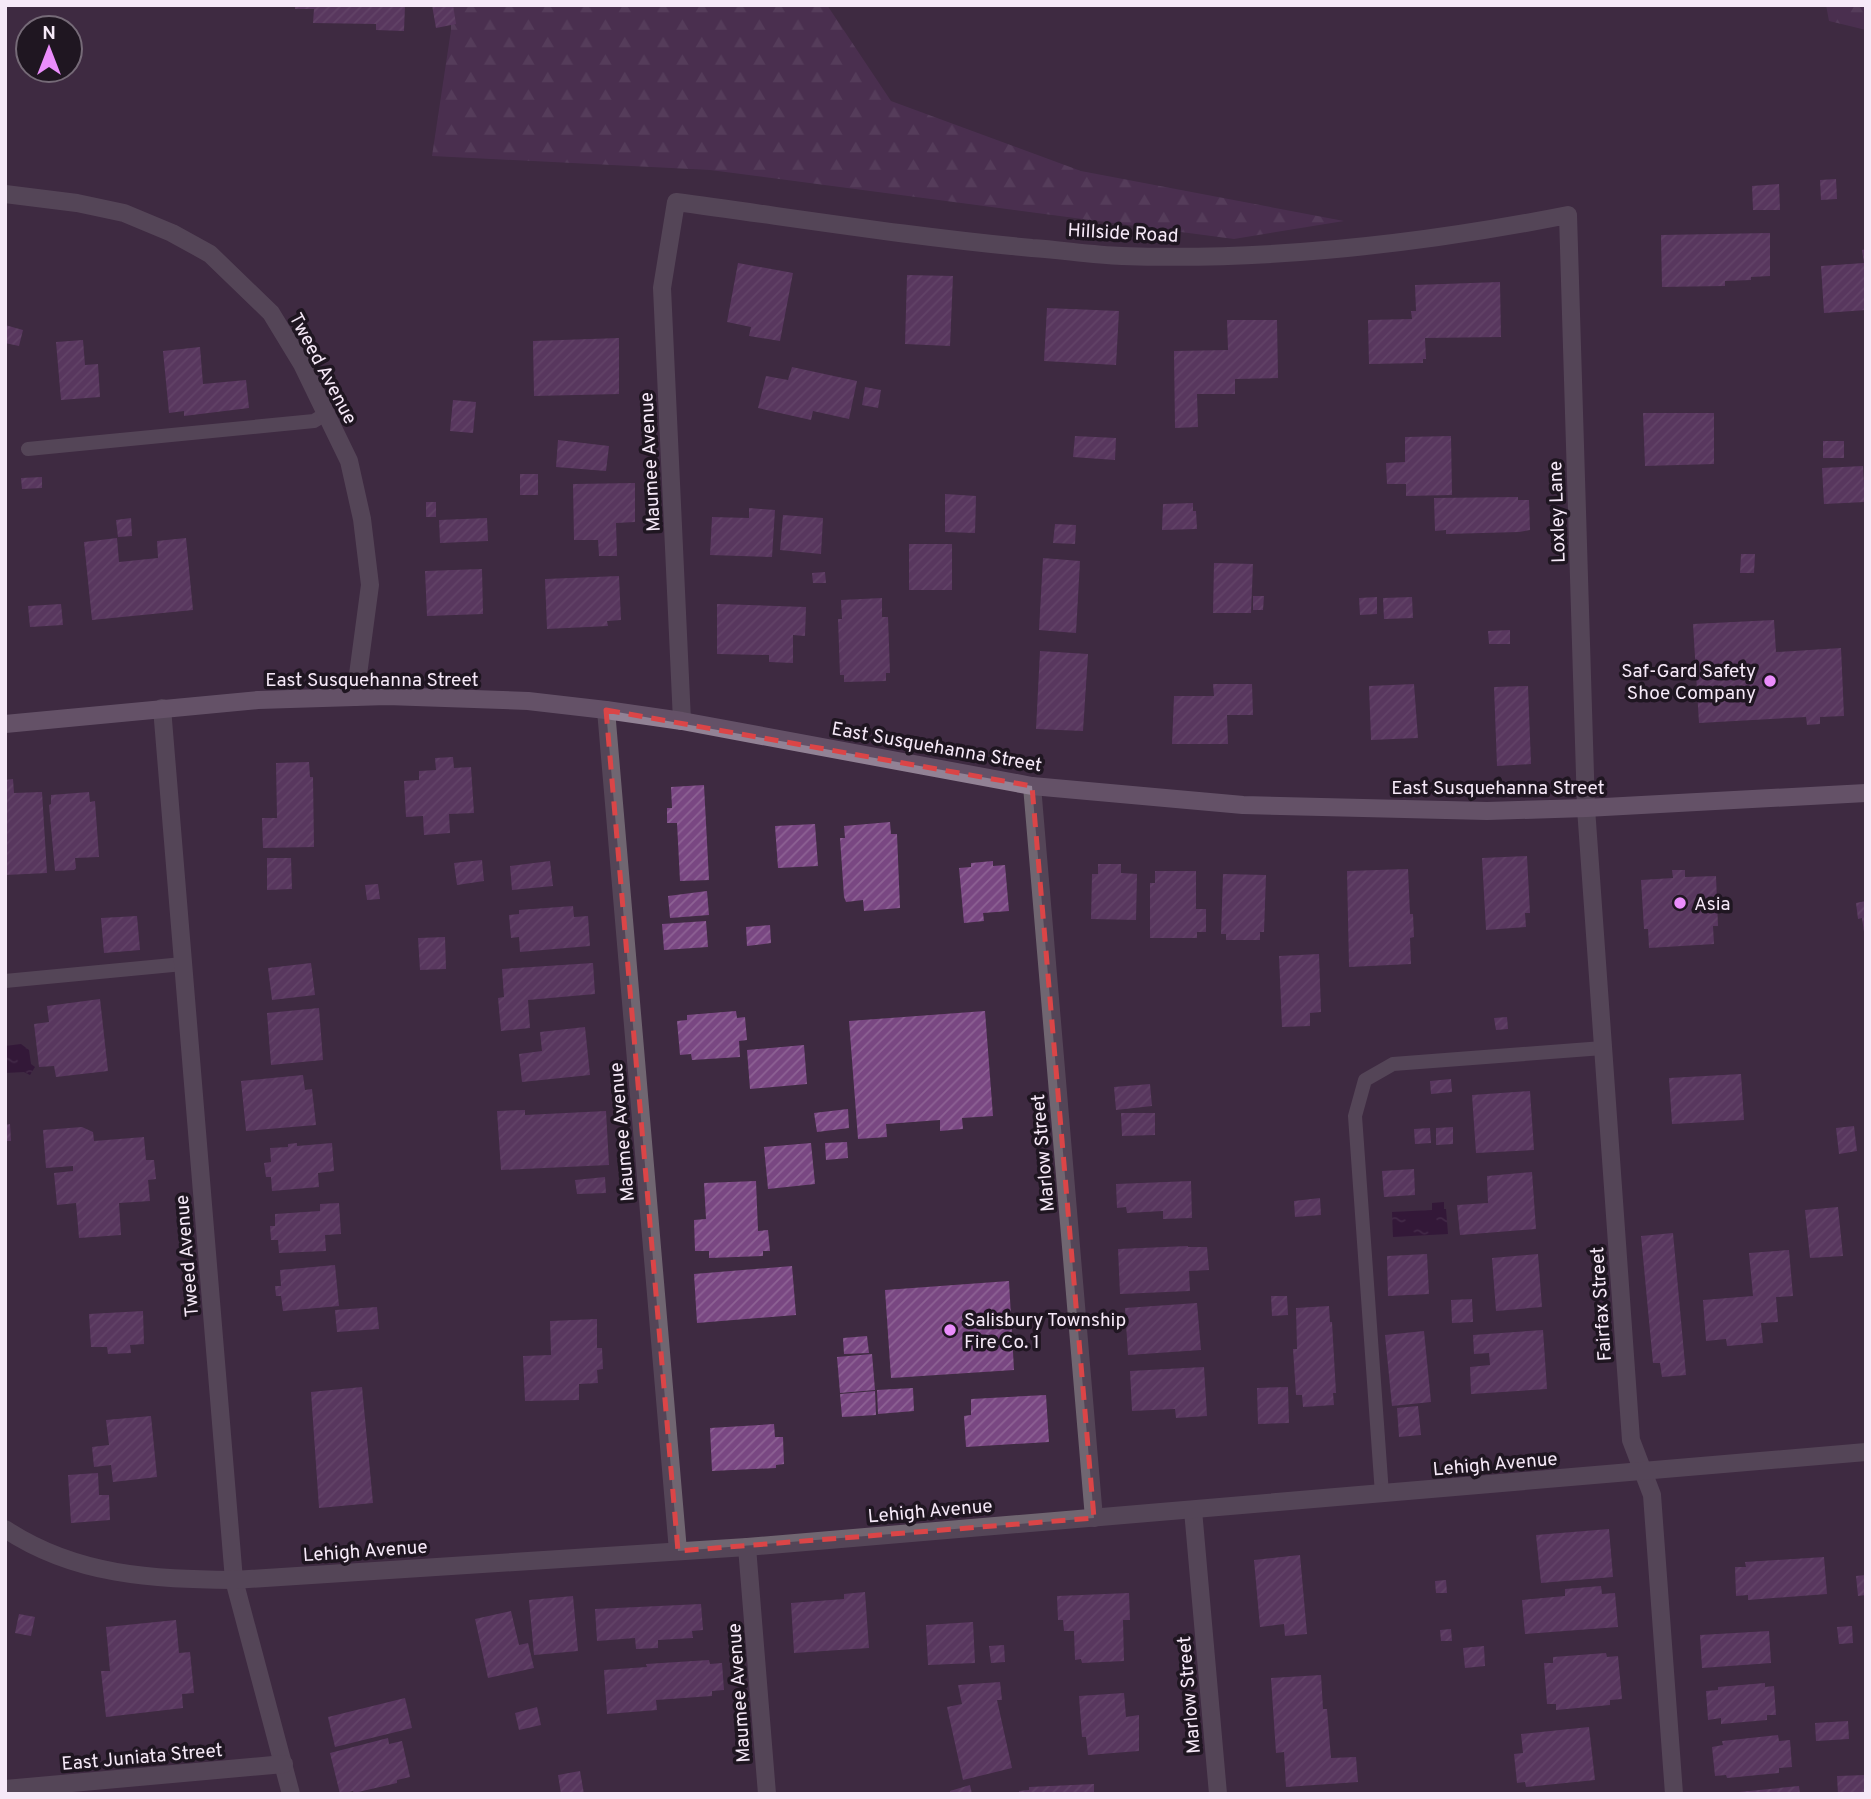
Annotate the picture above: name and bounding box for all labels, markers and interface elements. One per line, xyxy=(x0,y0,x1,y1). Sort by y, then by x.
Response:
north arrow xyxy=(14,14,84,84)
text: N xyxy=(42,22,56,46)
street label: Hillside Road xyxy=(1067,219,1179,249)
street label: Tweed Avenue xyxy=(283,309,362,429)
street label: Maumee Avenue xyxy=(635,391,667,532)
street label: Loxley Lane xyxy=(1544,461,1572,563)
place label: Saf-Gard Safety Shoe Company xyxy=(1621,660,1756,706)
street label: East Susquehanna Street xyxy=(265,669,479,693)
marker: Saf-Gard Safety Shoe Company xyxy=(1762,673,1778,689)
street label: East Susquehanna Street xyxy=(829,718,1044,778)
street label: East Susquehanna Street xyxy=(1391,777,1605,801)
place label: Asia xyxy=(1694,893,1731,917)
marker: Asia xyxy=(1672,895,1688,911)
street label: Maumee Avenue xyxy=(605,1061,641,1203)
street label: Marlow Street xyxy=(1027,1093,1061,1213)
street label: Tweed Avenue xyxy=(171,1194,205,1318)
street label: Fairfax Street xyxy=(1586,1246,1618,1362)
place label: Salisbury Township Fire Co. 1 xyxy=(964,1309,1126,1355)
marker: Salisbury Township Fire Co. 1 xyxy=(942,1322,958,1338)
street label: Lehigh Avenue xyxy=(1432,1448,1558,1482)
street label: Lehigh Avenue xyxy=(867,1495,993,1529)
street label: Lehigh Avenue xyxy=(302,1536,428,1568)
street label: Maumee Avenue xyxy=(723,1622,757,1763)
street label: Marlow Street xyxy=(1173,1635,1207,1755)
street label: East Juniata Street xyxy=(61,1739,224,1777)

